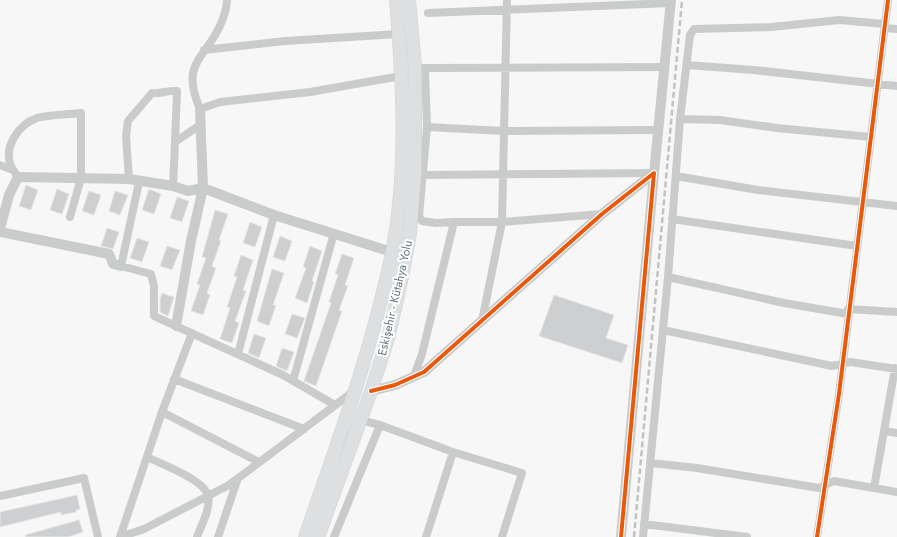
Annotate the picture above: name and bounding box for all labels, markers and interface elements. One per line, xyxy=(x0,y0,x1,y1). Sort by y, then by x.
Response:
street label: Eskişehir - Kütahya Yolu xyxy=(373,239,417,357)

